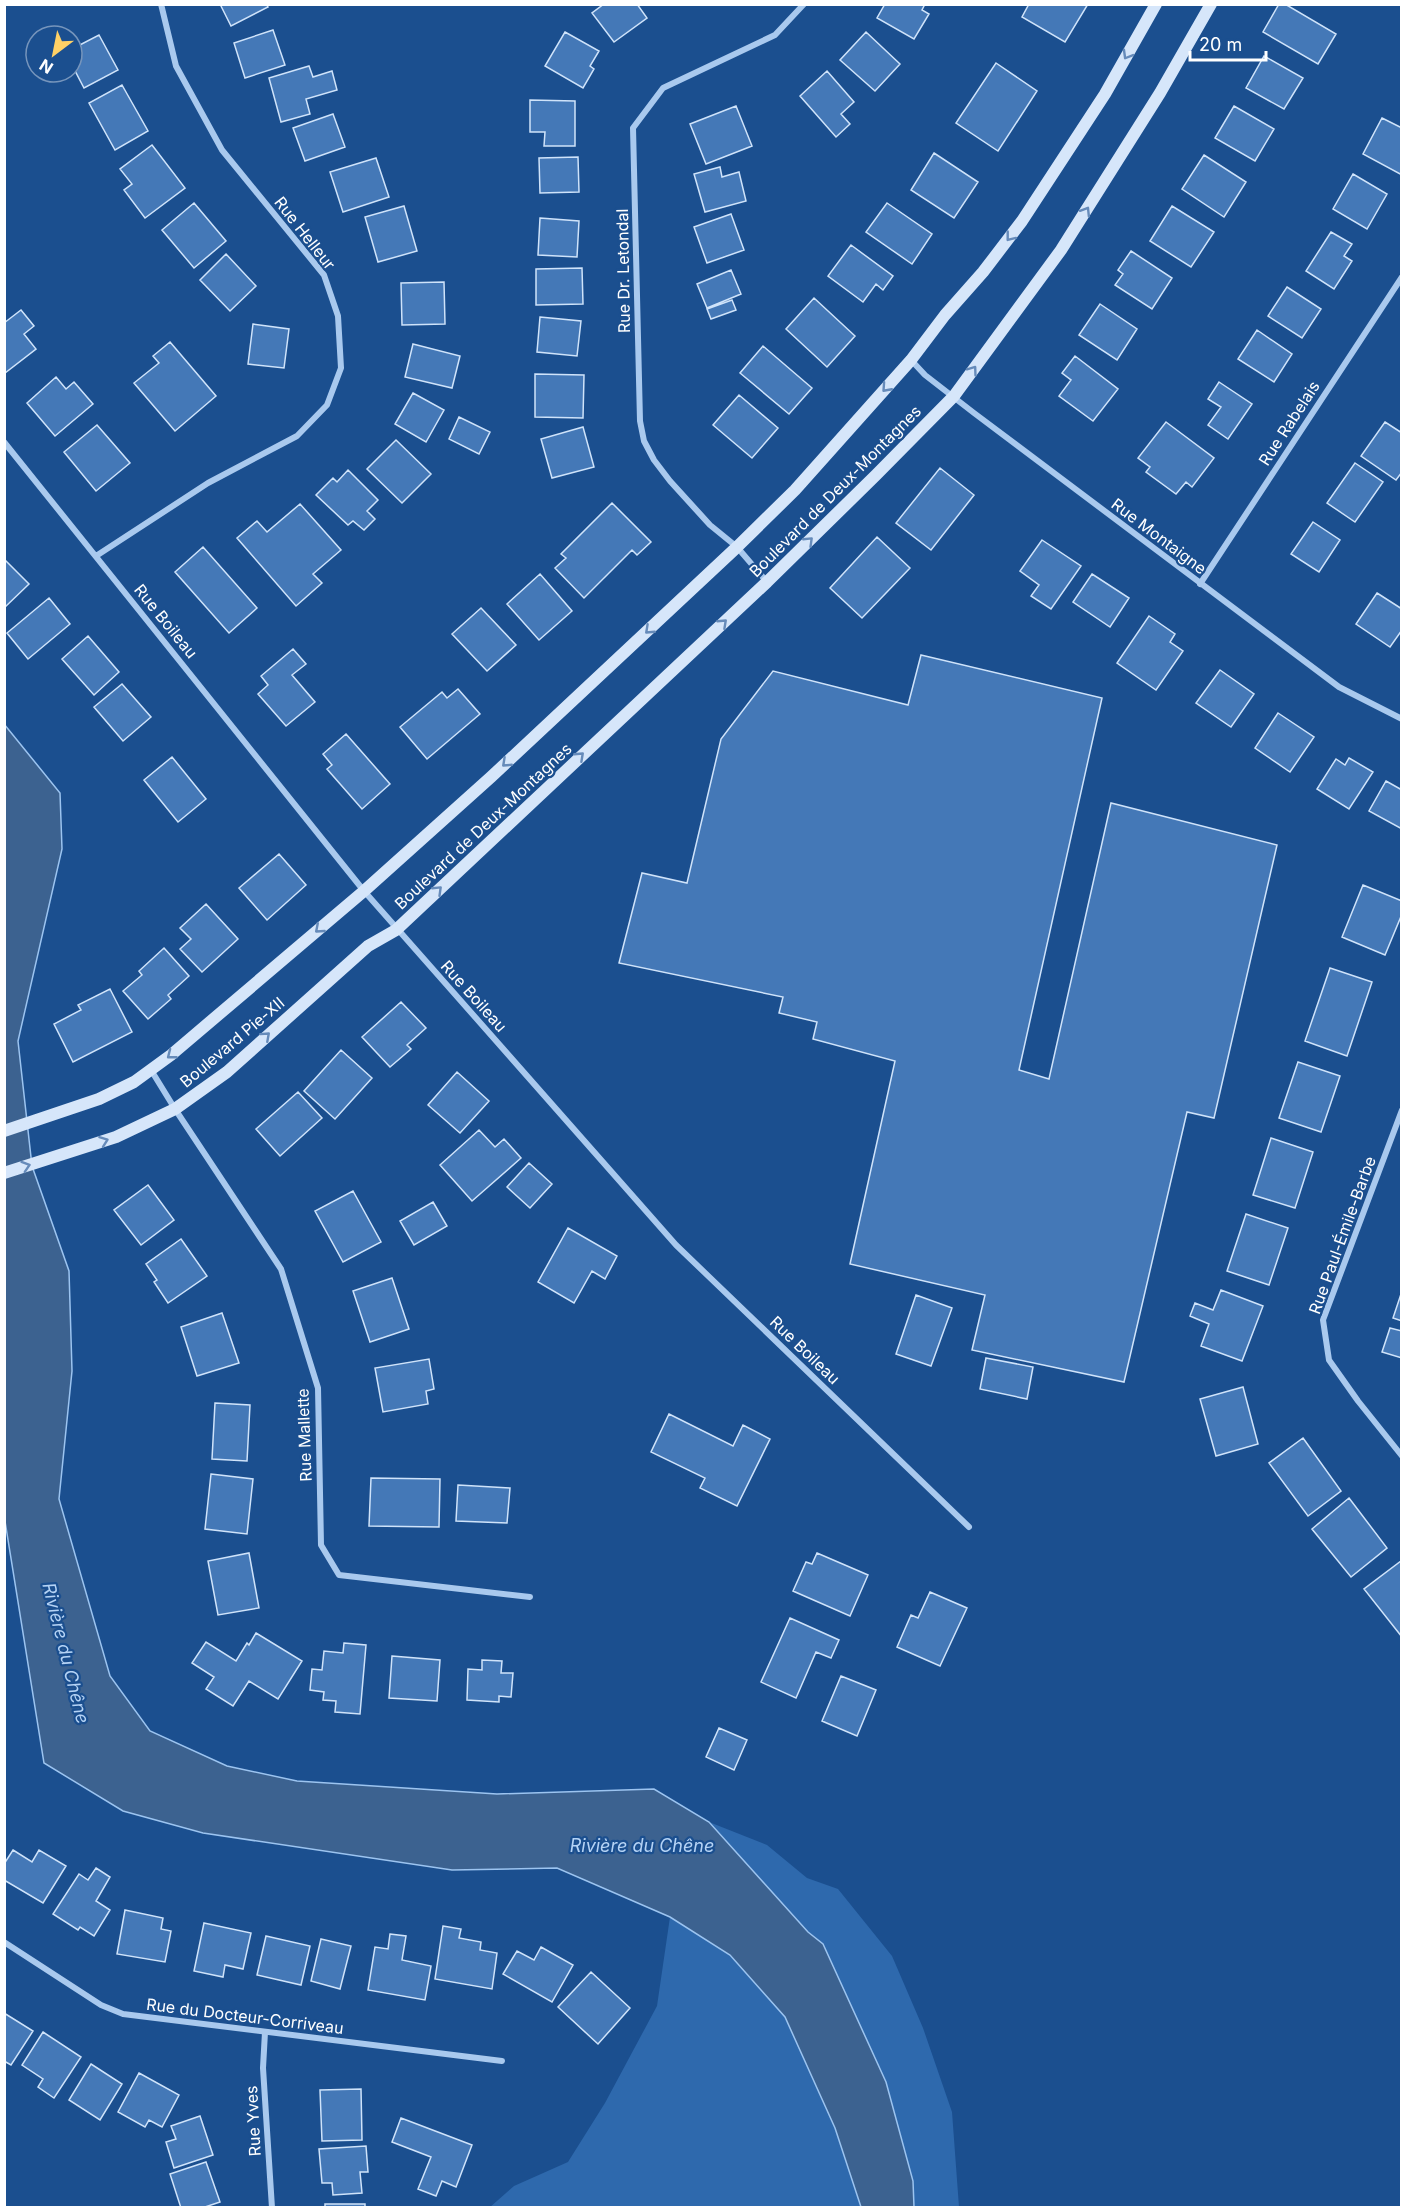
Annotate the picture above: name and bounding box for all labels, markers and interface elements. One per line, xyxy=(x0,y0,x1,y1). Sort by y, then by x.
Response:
north arrow xyxy=(24,24,84,84)
scale bar xyxy=(1190,24,1266,62)
text: 20 m xyxy=(1199,34,1242,55)
one-way arrow xyxy=(1123,49,1134,60)
text: N xyxy=(36,55,57,78)
street label: Rue Helleur xyxy=(270,192,340,274)
one-way arrow xyxy=(1078,207,1090,217)
street label: Rue Dr. Letondal xyxy=(612,209,634,333)
one-way arrow xyxy=(1006,230,1017,241)
one-way arrow xyxy=(965,366,976,377)
street label: Rue Rabelais xyxy=(1254,377,1324,469)
one-way arrow xyxy=(882,381,893,391)
street label: Boulevard de Deux-Montagnes xyxy=(745,401,925,581)
street label: Rue Montaigne xyxy=(1108,494,1210,578)
one-way arrow xyxy=(802,537,812,548)
street label: Rue Boileau xyxy=(130,580,202,662)
one-way arrow xyxy=(716,619,727,630)
one-way arrow xyxy=(645,622,656,633)
street label: Boulevard de Deux-Montagnes xyxy=(390,739,576,913)
one-way arrow xyxy=(574,752,584,763)
one-way arrow xyxy=(502,755,513,766)
one-way arrow xyxy=(431,886,442,897)
one-way arrow xyxy=(315,922,326,933)
street label: Rue Boileau xyxy=(437,956,511,1036)
street label: Boulevard Pie-XII xyxy=(176,993,288,1091)
one-way arrow xyxy=(259,1032,270,1043)
one-way arrow xyxy=(166,1048,177,1059)
one-way arrow xyxy=(98,1136,109,1149)
street label: Rue Paul-Émile-Barbe xyxy=(1304,1153,1380,1317)
one-way arrow xyxy=(20,1160,31,1173)
street label: Rue Boileau xyxy=(766,1312,844,1388)
street label: Rue Mallette xyxy=(292,1388,316,1482)
water label: Rivière du Chêne xyxy=(38,1580,94,1726)
water label: Rivière du Chêne xyxy=(570,1835,714,1856)
street label: Rue du Docteur-Corriveau xyxy=(145,1994,345,2038)
street label: Rue Yves xyxy=(241,2085,265,2157)

